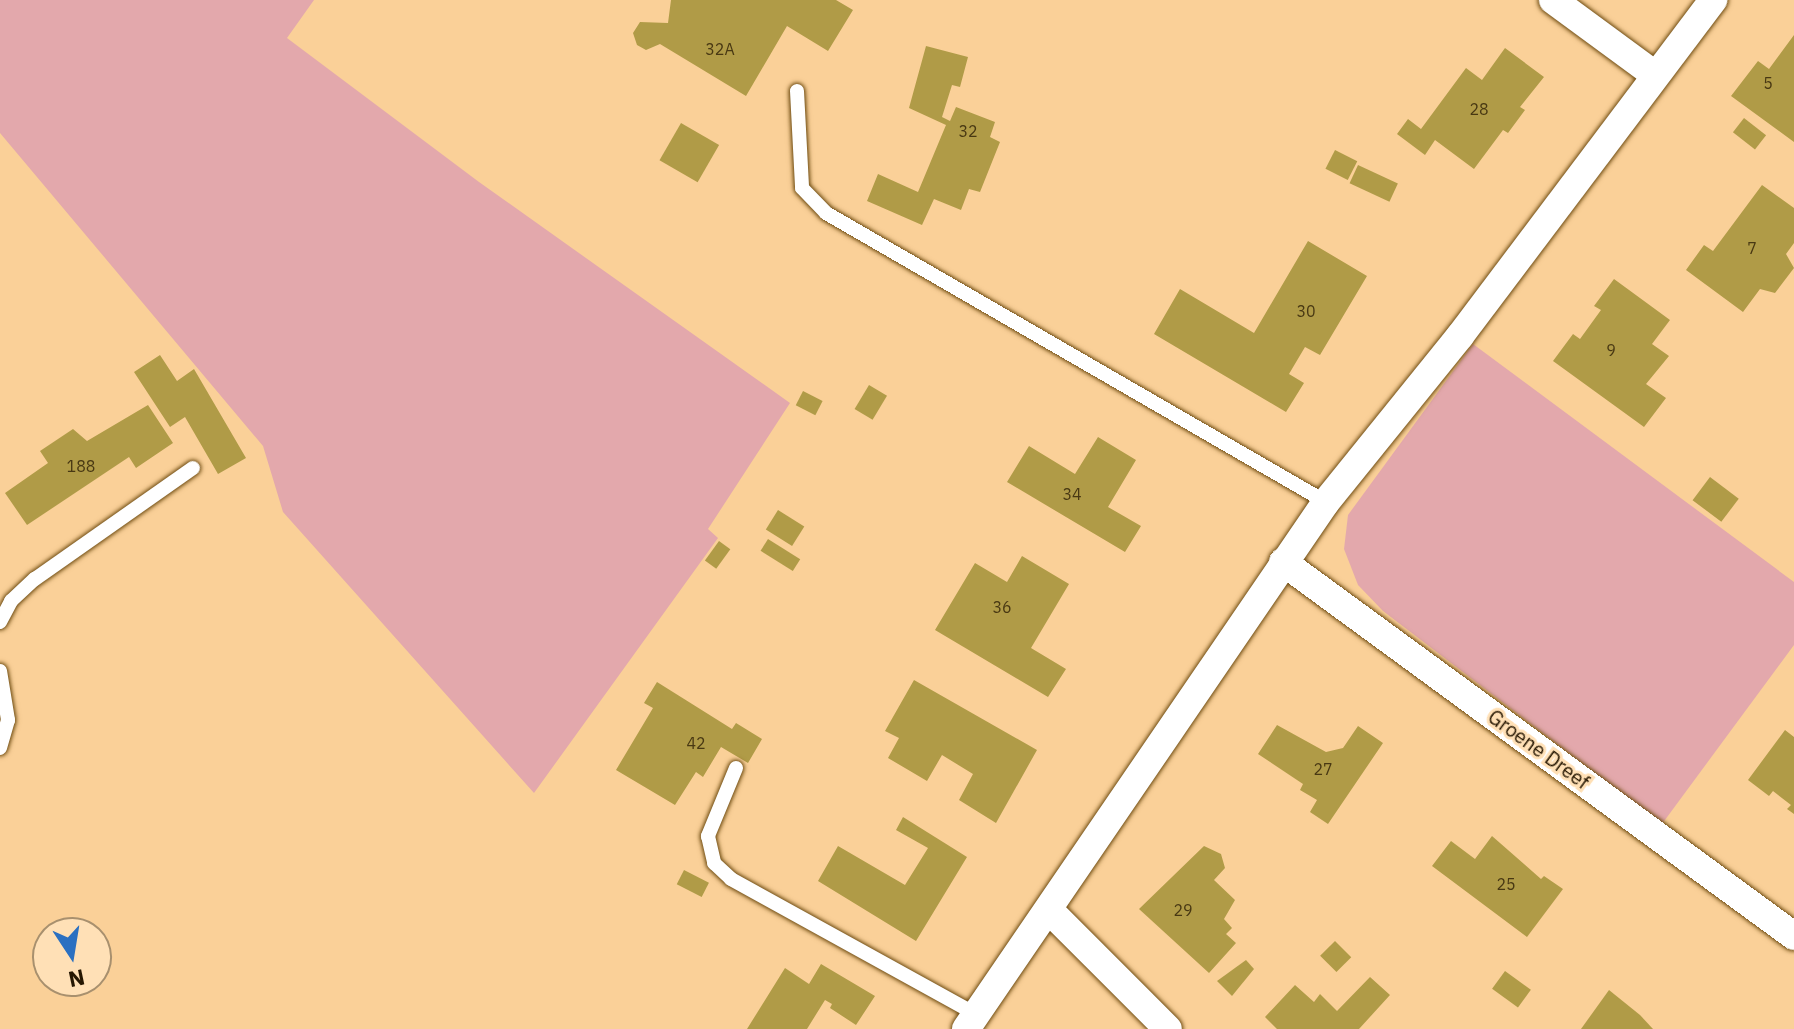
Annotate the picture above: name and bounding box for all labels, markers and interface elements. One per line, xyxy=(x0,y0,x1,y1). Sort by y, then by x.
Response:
house number: 32A xyxy=(705,39,735,59)
house number: 5 xyxy=(1763,73,1773,93)
house number: 28 xyxy=(1469,99,1489,119)
house number: 32 xyxy=(958,121,978,141)
house number: 7 xyxy=(1747,238,1757,258)
house number: 30 xyxy=(1296,301,1316,321)
house number: 9 xyxy=(1606,340,1616,360)
house number: 188 xyxy=(67,456,95,476)
house number: 34 xyxy=(1062,484,1082,504)
house number: 36 xyxy=(992,597,1012,617)
street label: Groene Dreef xyxy=(1484,704,1594,794)
house number: 42 xyxy=(686,733,706,753)
house number: 27 xyxy=(1313,759,1333,779)
house number: 25 xyxy=(1496,874,1516,894)
house number: 29 xyxy=(1173,900,1193,920)
north arrow xyxy=(32,917,112,997)
text: N xyxy=(66,963,87,995)

